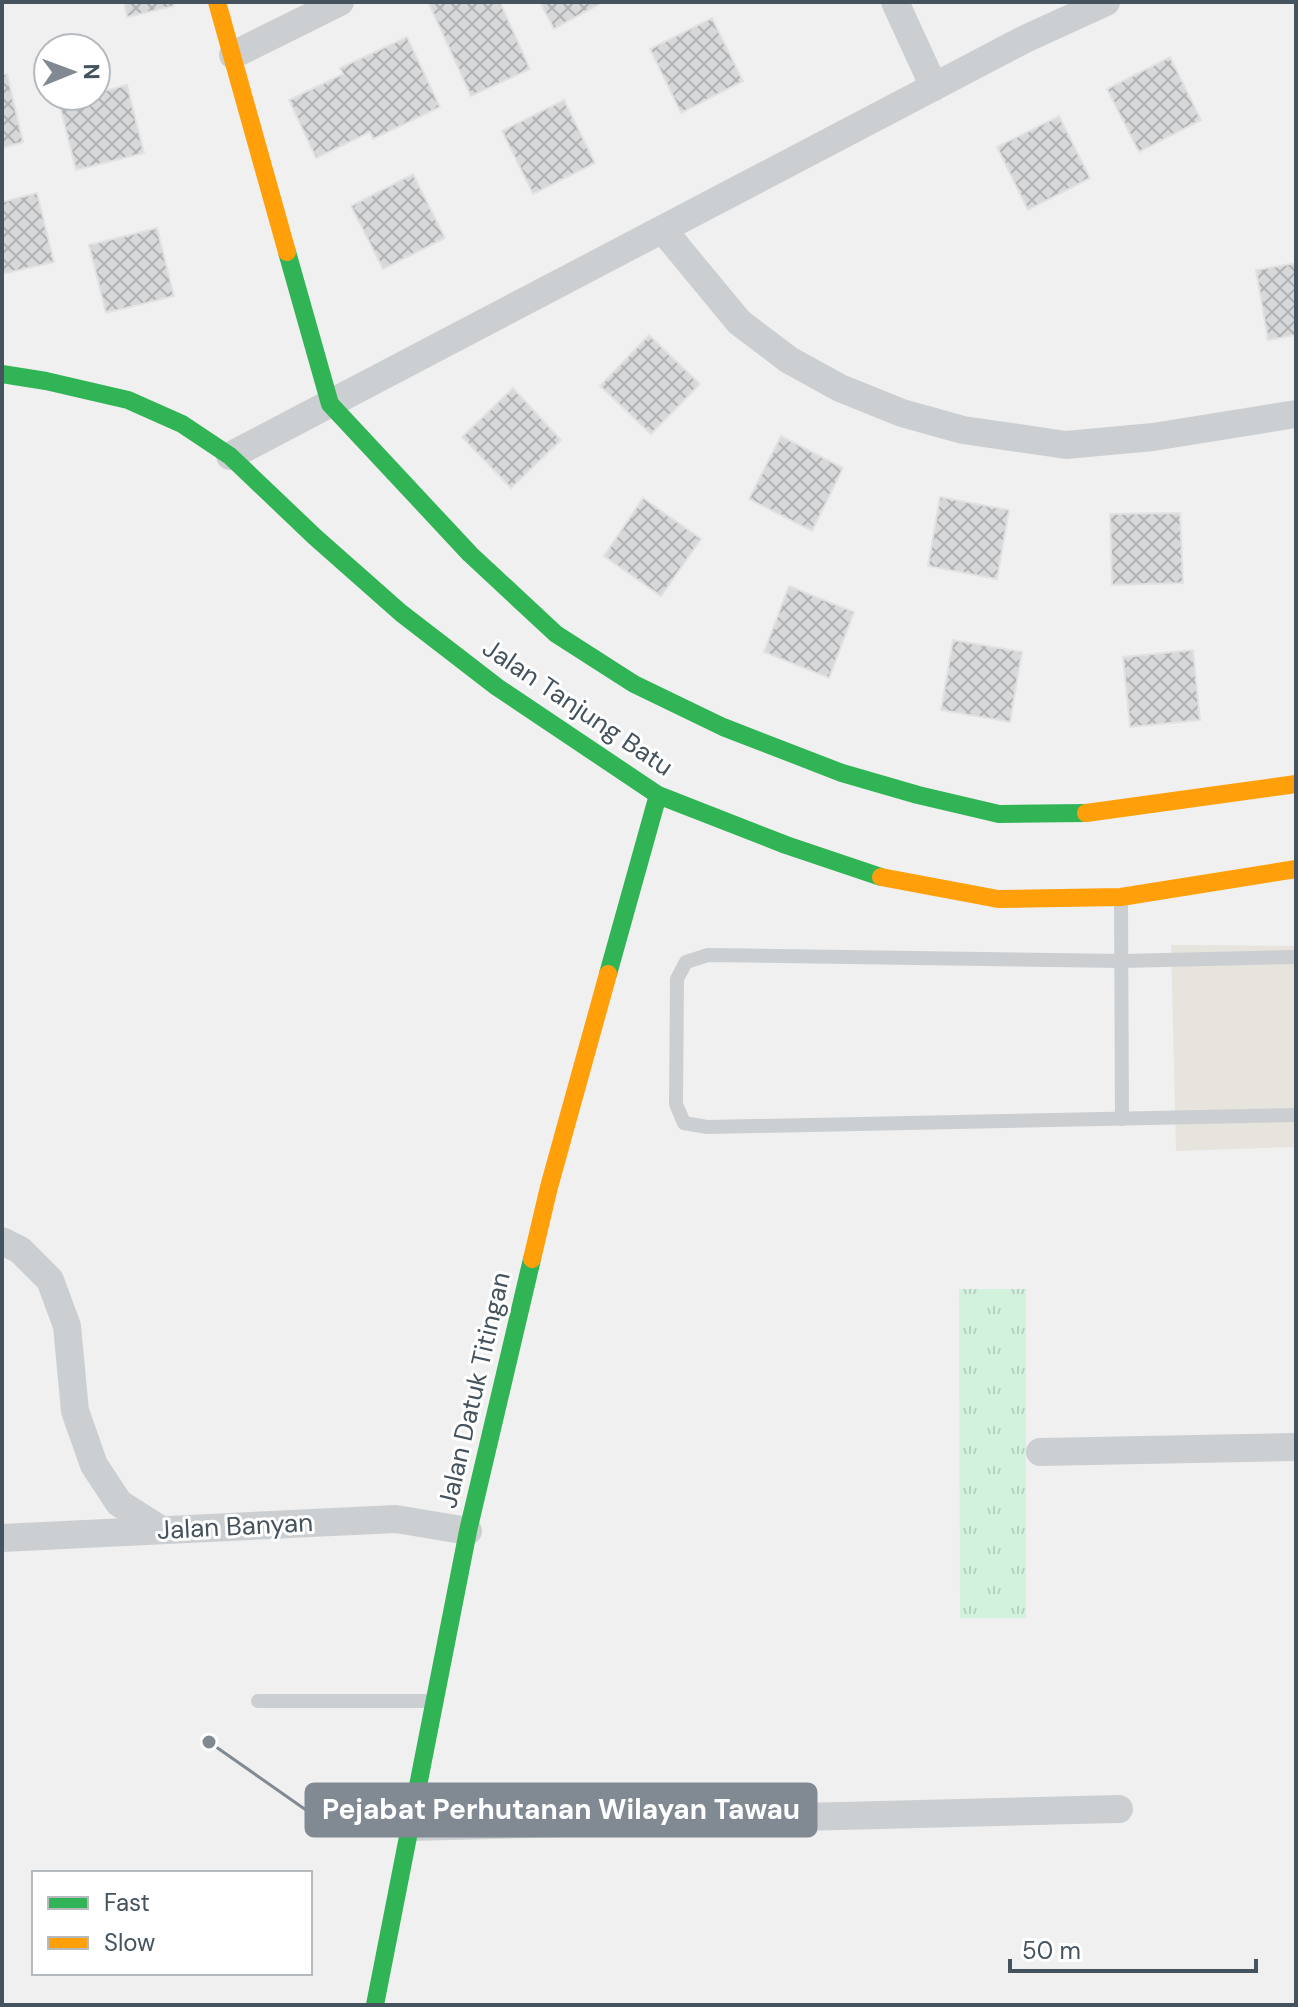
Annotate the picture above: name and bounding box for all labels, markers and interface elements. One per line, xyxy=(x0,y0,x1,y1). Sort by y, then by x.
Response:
north arrow xyxy=(32,32,112,112)
text: N xyxy=(77,63,106,80)
street label: Jalan Tanjung Batu xyxy=(476,631,680,783)
street label: Jalan Datuk Titingan xyxy=(430,1269,518,1511)
street label: Jalan Banyan xyxy=(156,1505,314,1547)
callout: Pejabat Perhutanan Wilayan Tawau xyxy=(306,1784,816,1836)
text: Pejabat Perhutanan Wilayan Tawau xyxy=(322,1791,800,1828)
legend xyxy=(32,1871,312,1975)
text: Fast xyxy=(104,1887,150,1918)
scale bar xyxy=(1010,1923,1256,1973)
text: Slow xyxy=(104,1927,155,1958)
text: 50 m xyxy=(1022,1935,1081,1966)

